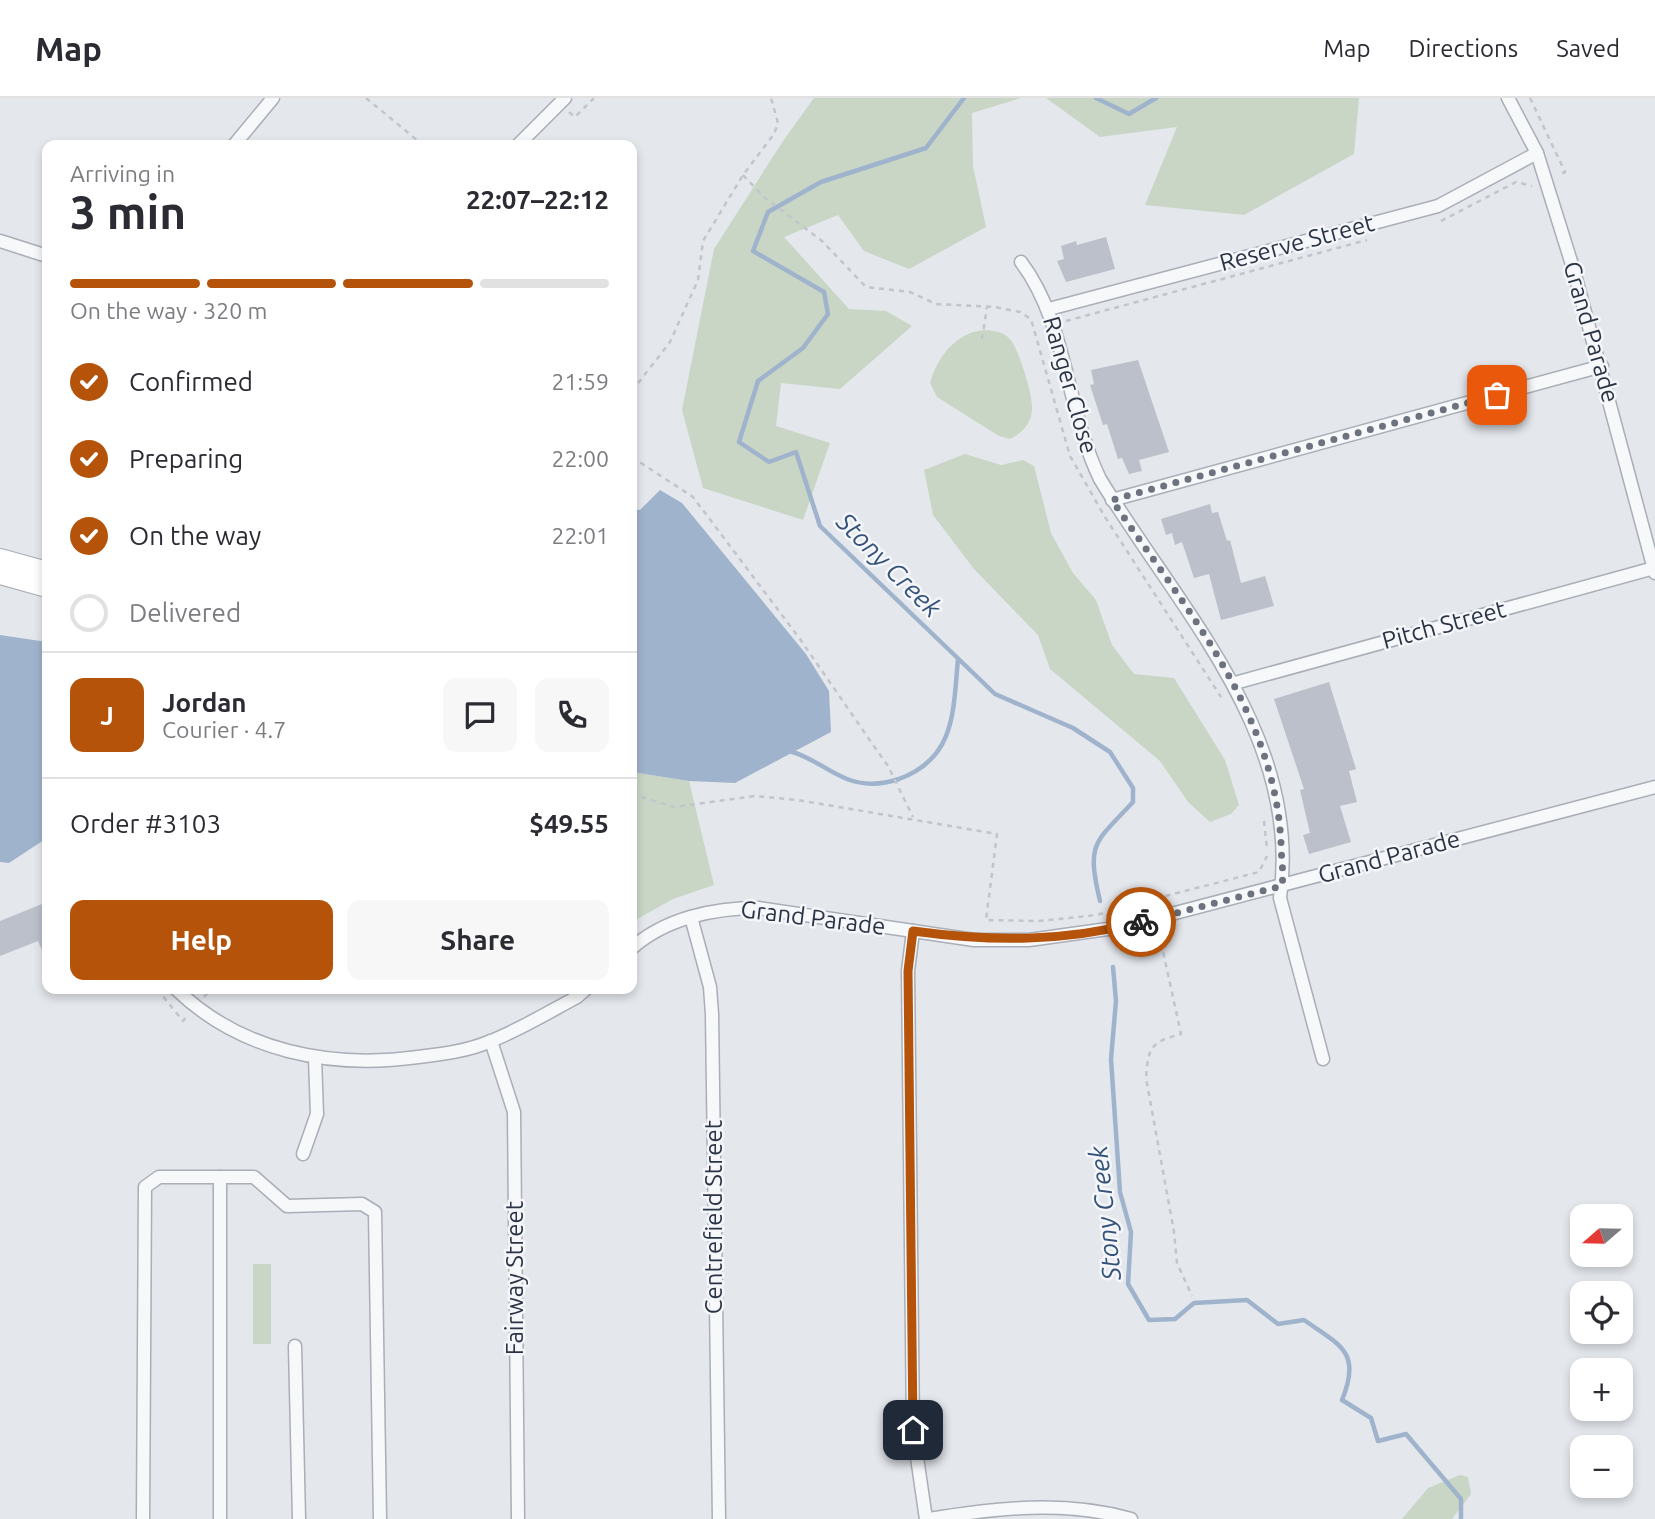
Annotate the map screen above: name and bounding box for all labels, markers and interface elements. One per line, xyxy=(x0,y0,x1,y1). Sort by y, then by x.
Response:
text: Map xyxy=(35,30,102,67)
text: Map xyxy=(1323,35,1370,62)
text: Directions xyxy=(1408,35,1518,62)
text: Saved xyxy=(1556,35,1620,62)
text: Arriving in xyxy=(70,161,175,186)
text: 22:07–22:12 xyxy=(466,185,609,214)
text: 3 min xyxy=(70,186,186,238)
street label: Reserve Street xyxy=(1217,209,1378,276)
street label: Grand Parade xyxy=(1558,258,1625,406)
text: On the way · 320 m xyxy=(70,298,267,323)
street label: Ranger Close xyxy=(1038,313,1103,456)
icon: check xyxy=(70,363,108,401)
pin xyxy=(1467,365,1527,425)
text: Confirmed xyxy=(129,367,253,396)
text: 21:59 xyxy=(551,369,609,394)
icon: bag xyxy=(1478,376,1516,414)
icon: check xyxy=(70,440,108,478)
text: Preparing xyxy=(129,444,243,473)
text: 22:00 xyxy=(551,446,609,471)
water label: Stony Creek xyxy=(830,506,948,623)
icon: check xyxy=(70,517,108,555)
text: On the way xyxy=(129,521,261,550)
text: 22:01 xyxy=(551,523,609,548)
street label: Pitch Street xyxy=(1379,595,1509,654)
text: Delivered xyxy=(129,598,241,627)
button: chat xyxy=(443,678,517,752)
button: phone xyxy=(535,678,609,752)
text: Jordan xyxy=(162,688,247,717)
text: J xyxy=(100,701,114,730)
text: Courier · 4.7 xyxy=(162,717,286,742)
text: Order #3103 xyxy=(70,809,221,838)
text: $49.55 xyxy=(529,809,609,838)
street label: Grand Parade xyxy=(1315,825,1463,888)
courier xyxy=(1106,887,1176,957)
street label: Grand Parade xyxy=(739,895,887,940)
button: Help xyxy=(70,900,333,980)
button: Share xyxy=(347,900,609,980)
icon: bike xyxy=(1122,903,1160,941)
street label: Centrefield Street xyxy=(700,1119,727,1314)
water label: Stony Creek xyxy=(1083,1143,1126,1283)
street label: Fairway Street xyxy=(501,1200,528,1355)
north arrow xyxy=(1570,1204,1633,1267)
map controls xyxy=(1570,1204,1633,1498)
button: locate xyxy=(1570,1281,1633,1344)
button: + xyxy=(1570,1358,1633,1421)
pin xyxy=(883,1400,943,1460)
icon: home xyxy=(894,1411,932,1449)
button: − xyxy=(1570,1435,1633,1498)

